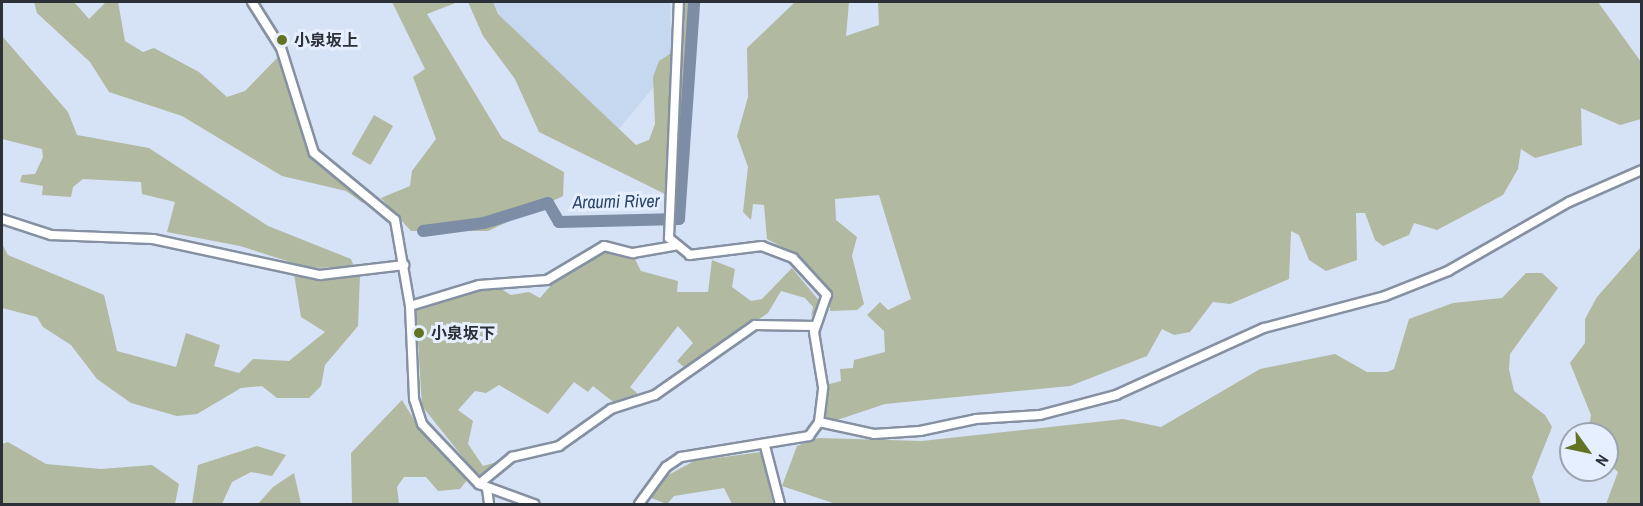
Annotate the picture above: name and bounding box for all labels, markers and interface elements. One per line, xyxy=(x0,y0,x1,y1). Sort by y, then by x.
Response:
place label: 小泉坂上 xyxy=(294,30,358,50)
marker: 小泉坂上 xyxy=(275,33,289,47)
water label: Araumi River xyxy=(572,190,660,214)
place label: 小泉坂下 xyxy=(431,323,495,343)
marker: 小泉坂下 xyxy=(412,326,426,340)
north arrow xyxy=(1559,422,1619,482)
text: N xyxy=(1591,451,1614,471)

